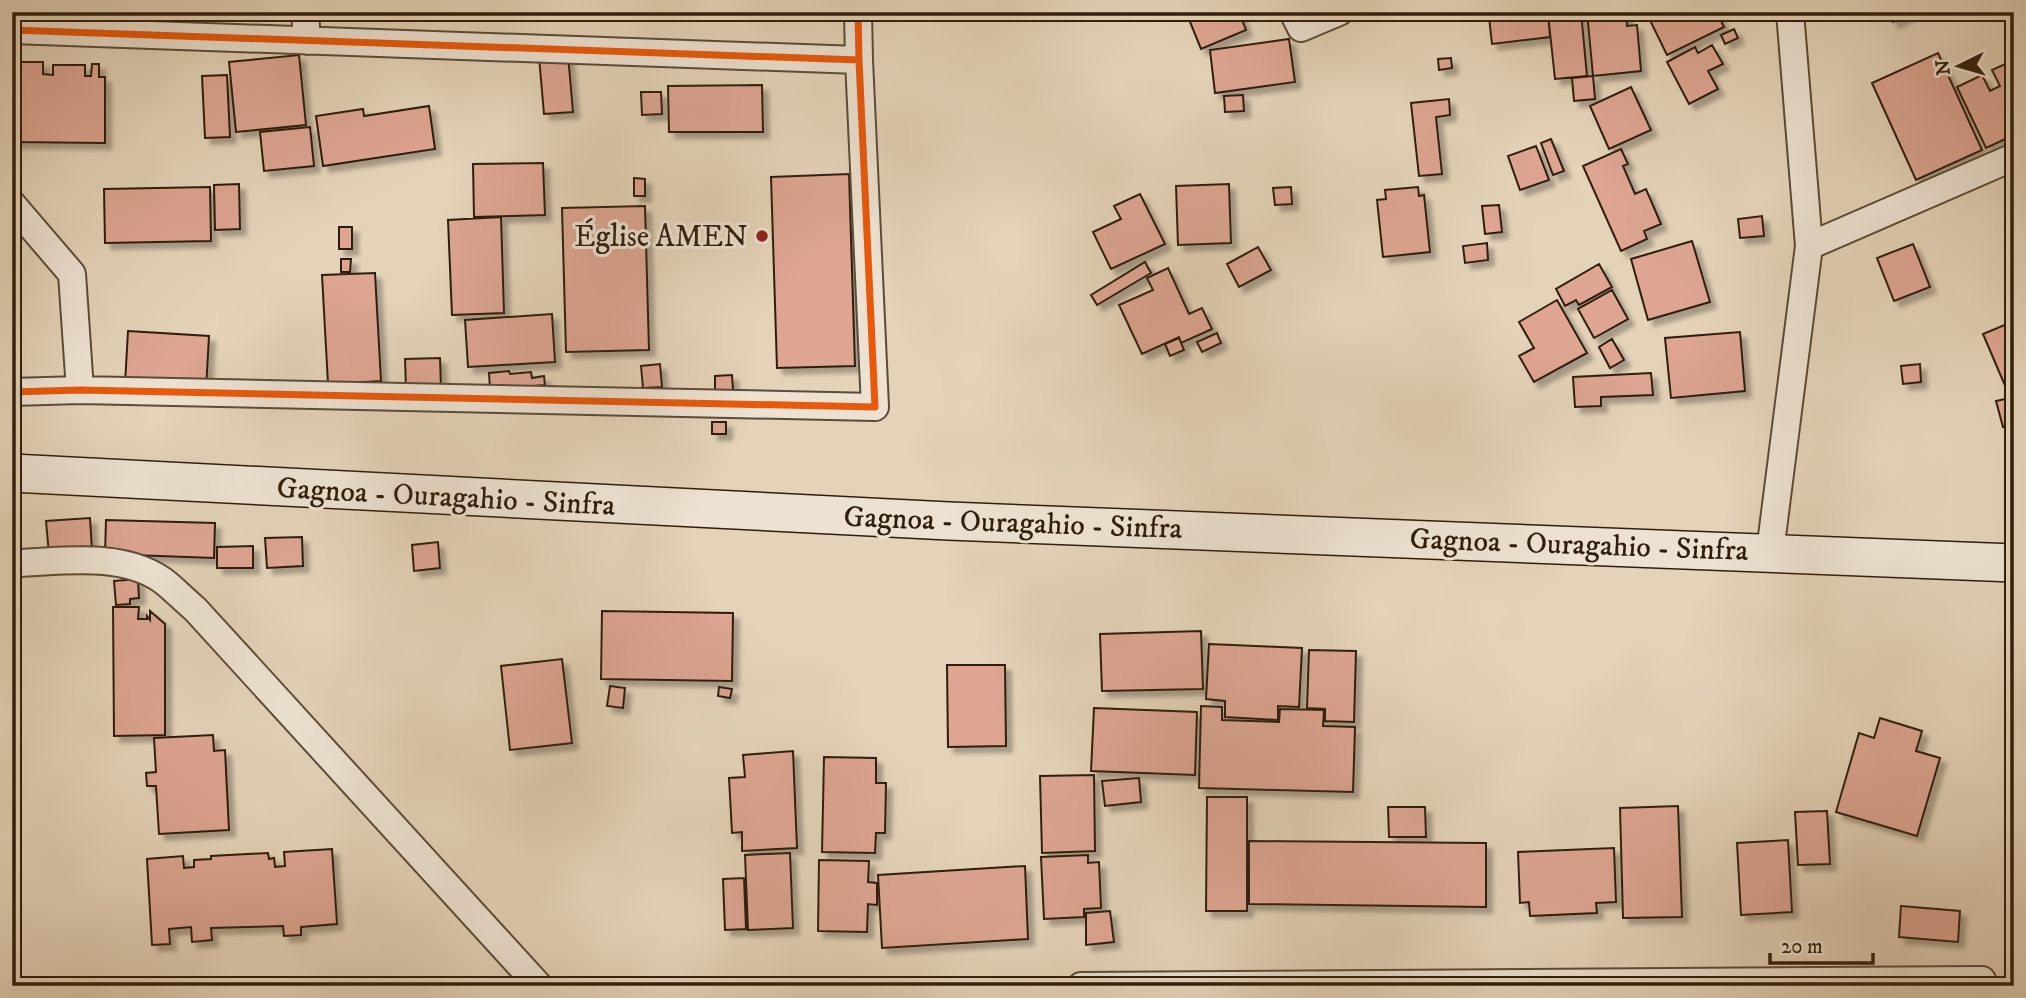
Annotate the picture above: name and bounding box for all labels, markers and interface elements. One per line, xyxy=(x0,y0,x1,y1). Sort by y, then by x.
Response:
north arrow xyxy=(1924,32,1994,102)
text: N xyxy=(1931,58,1956,76)
place label: Église AMEN xyxy=(574,218,748,256)
marker: Église AMEN xyxy=(754,228,770,244)
street label: Gagnoa - Ouragahio - Sinfra xyxy=(276,470,616,525)
street label: Gagnoa - Ouragahio - Sinfra xyxy=(843,499,1183,548)
street label: Gagnoa - Ouragahio - Sinfra xyxy=(1409,521,1749,570)
scale bar xyxy=(1770,921,1874,965)
text: 20 m xyxy=(1781,934,1823,960)

